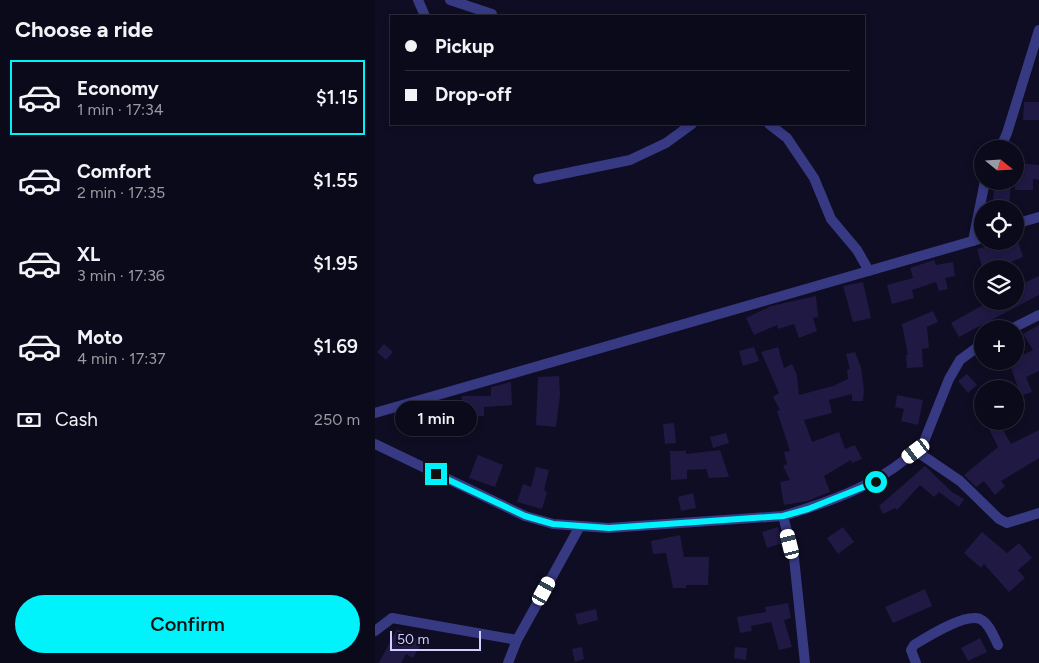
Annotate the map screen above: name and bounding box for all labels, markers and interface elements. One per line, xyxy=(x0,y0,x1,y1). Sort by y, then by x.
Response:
text: Choose a ride xyxy=(15,16,153,43)
text: Pickup xyxy=(435,35,494,58)
icon: car xyxy=(17,75,62,120)
text: Economy xyxy=(77,77,159,100)
text: Drop-off xyxy=(435,83,512,106)
text: $1.15 xyxy=(316,86,358,109)
text: 1 min · 17:34 xyxy=(77,100,164,119)
north arrow xyxy=(974,140,1024,190)
map controls xyxy=(974,140,1024,430)
icon: car xyxy=(17,158,62,203)
text: Comfort xyxy=(77,160,152,183)
text: $1.55 xyxy=(313,169,358,192)
text: 2 min · 17:35 xyxy=(77,183,165,202)
button: locate xyxy=(974,200,1024,250)
icon: car xyxy=(17,241,62,286)
text: XL xyxy=(77,243,100,266)
text: $1.95 xyxy=(313,252,358,275)
button: layers xyxy=(974,260,1024,310)
text: 3 min · 17:36 xyxy=(77,266,165,285)
button: + xyxy=(974,320,1024,370)
icon: car xyxy=(17,324,62,369)
text: Moto xyxy=(77,326,123,349)
text: $1.69 xyxy=(313,335,358,358)
text: 4 min · 17:37 xyxy=(77,349,166,368)
button: − xyxy=(974,380,1024,430)
callout: 1 min xyxy=(395,402,477,436)
icon: cash xyxy=(15,406,43,434)
text: Cash xyxy=(55,408,98,431)
text: 1 min xyxy=(417,409,455,428)
text: 250 m xyxy=(314,410,360,429)
car xyxy=(899,436,932,466)
route end xyxy=(425,463,447,485)
route start xyxy=(865,471,887,493)
car xyxy=(779,528,800,560)
car xyxy=(530,574,557,608)
button: Confirm xyxy=(15,595,360,653)
scale bar xyxy=(390,628,481,651)
text: 50 m xyxy=(397,631,429,648)

